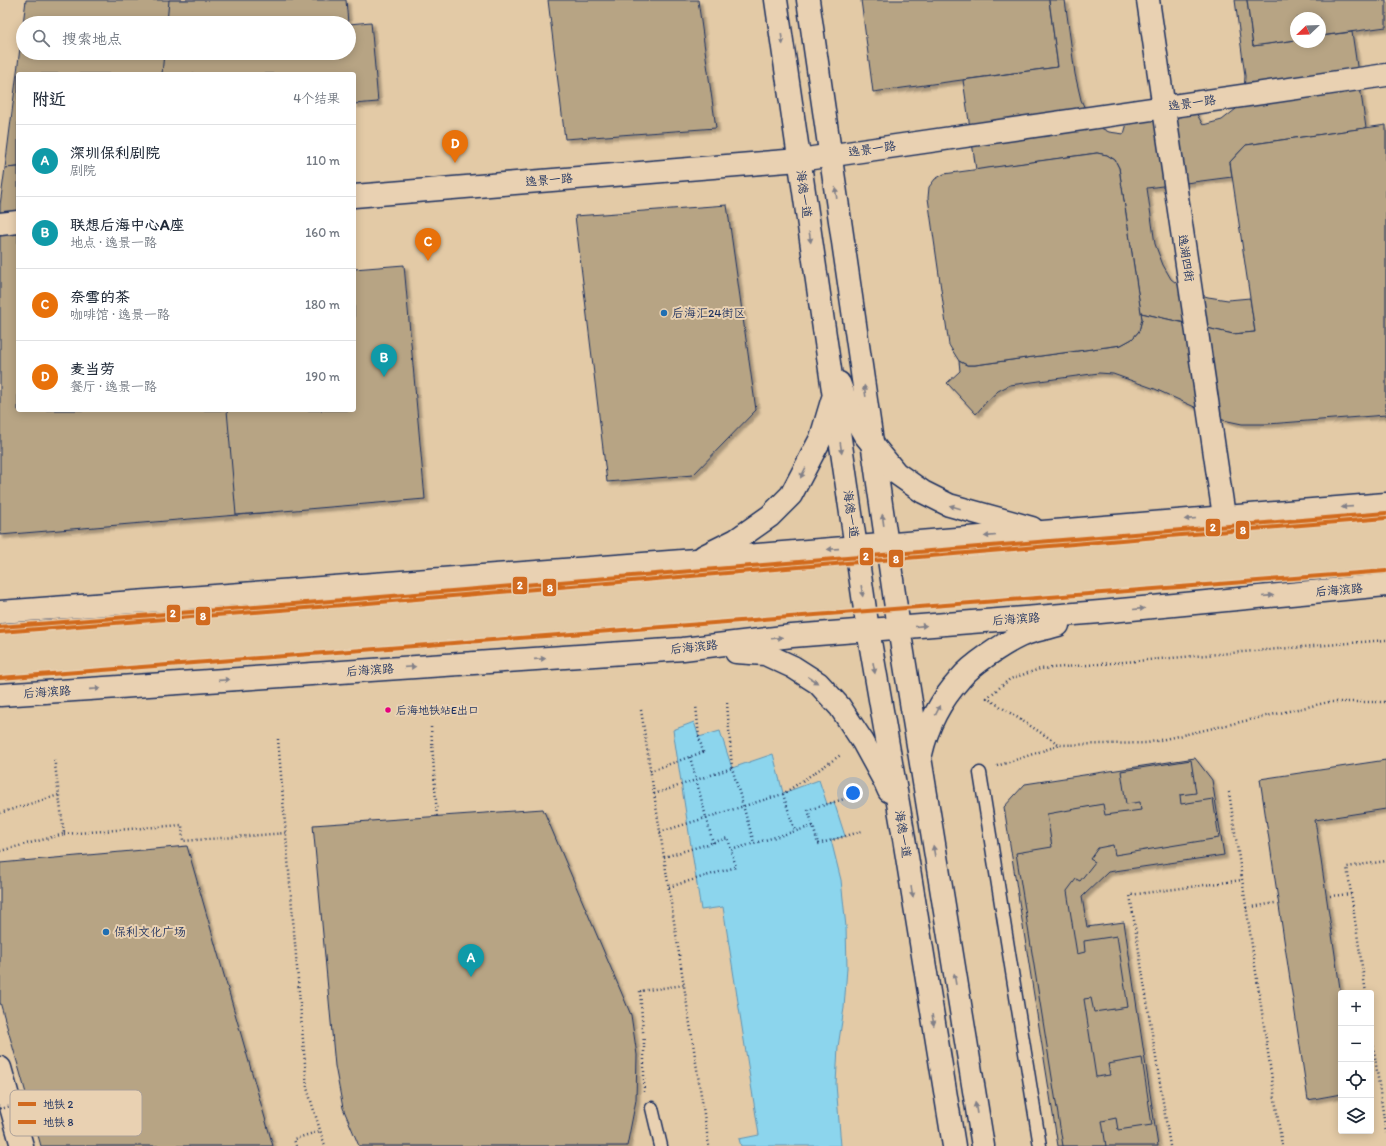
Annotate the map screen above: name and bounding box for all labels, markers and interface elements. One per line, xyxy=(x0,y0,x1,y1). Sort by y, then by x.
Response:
north arrow xyxy=(1290,12,1326,48)
search box xyxy=(16,16,356,60)
icon: search xyxy=(30,27,52,49)
text: 搜索地点 xyxy=(62,30,122,48)
one-way arrow xyxy=(779,33,785,45)
text: 附近 xyxy=(32,89,66,109)
text: 4个结果 xyxy=(293,91,340,106)
street label: 逸景一路 xyxy=(1167,93,1217,113)
pin: D xyxy=(442,130,468,163)
street label: 逸景一路 xyxy=(847,139,897,159)
text: 深圳保利剧院 xyxy=(70,144,160,162)
text: A xyxy=(41,153,49,168)
text: 110 m xyxy=(306,153,340,168)
text: 剧院 xyxy=(70,163,96,178)
street label: 海德一道 xyxy=(794,169,814,219)
street label: 逸景一路 xyxy=(524,171,574,189)
one-way arrow xyxy=(833,187,839,199)
text: 联想后海中心A座 xyxy=(70,216,185,234)
text: B xyxy=(41,225,49,240)
text: 160 m xyxy=(305,225,340,240)
pin: C xyxy=(415,228,441,261)
one-way arrow xyxy=(807,230,813,243)
street label: 逸湖四街 xyxy=(1175,233,1197,283)
text: 地点 · 逸景一路 xyxy=(70,235,157,250)
text: 奈雪的茶 xyxy=(70,288,130,306)
text: C xyxy=(41,297,49,312)
text: 180 m xyxy=(305,297,340,312)
place label: 后海汇24街区 xyxy=(672,306,746,320)
text: 咖啡馆 · 逸景一路 xyxy=(70,307,170,322)
marker: 后海汇24街区 xyxy=(659,308,669,318)
pin: B xyxy=(371,344,397,377)
text: 麦当劳 xyxy=(70,360,115,378)
text: D xyxy=(41,369,49,384)
text: 190 m xyxy=(305,369,340,384)
text: 餐厅 · 逸景一路 xyxy=(70,379,157,394)
one-way arrow xyxy=(862,385,868,397)
one-way arrow xyxy=(838,442,844,454)
one-way arrow xyxy=(799,467,806,479)
street label: 海德一道 xyxy=(841,489,861,539)
one-way arrow xyxy=(949,504,961,510)
one-way arrow xyxy=(1341,504,1353,511)
one-way arrow xyxy=(880,514,886,526)
one-way arrow xyxy=(1184,516,1196,523)
line badge: 2 xyxy=(1205,518,1221,537)
line badge: 8 xyxy=(1235,520,1250,540)
text: 2 xyxy=(1210,521,1216,534)
text: 8 xyxy=(1240,524,1246,537)
one-way arrow xyxy=(984,533,996,540)
one-way arrow xyxy=(827,546,839,553)
line badge: 2 xyxy=(859,547,874,566)
line badge: 8 xyxy=(888,549,904,568)
text: 2 xyxy=(863,550,869,563)
text: 8 xyxy=(893,553,899,566)
line badge: 2 xyxy=(512,576,528,595)
line badge: 8 xyxy=(542,578,557,597)
text: 2 xyxy=(517,579,523,592)
street label: 后海滨路 xyxy=(1314,581,1364,599)
text: 8 xyxy=(547,582,553,595)
one-way arrow xyxy=(859,585,865,597)
one-way arrow xyxy=(1262,593,1274,600)
line badge: 2 xyxy=(166,604,181,623)
one-way arrow xyxy=(1133,605,1145,612)
line badge: 8 xyxy=(195,606,211,626)
text: 2 xyxy=(170,607,176,620)
text: 8 xyxy=(200,610,206,623)
street label: 后海滨路 xyxy=(992,610,1040,628)
one-way arrow xyxy=(915,622,927,629)
one-way arrow xyxy=(771,634,784,641)
street label: 后海滨路 xyxy=(669,638,719,656)
one-way arrow xyxy=(534,655,546,662)
street label: 后海滨路 xyxy=(346,661,394,679)
one-way arrow xyxy=(872,662,878,674)
one-way arrow xyxy=(404,664,416,671)
one-way arrow xyxy=(218,676,230,683)
one-way arrow xyxy=(808,676,818,684)
street label: 后海滨路 xyxy=(23,683,71,701)
one-way arrow xyxy=(89,685,101,692)
place label: 后海地铁站E出口 xyxy=(396,704,479,717)
one-way arrow xyxy=(935,704,941,716)
marker: 后海地铁站E出口 xyxy=(383,705,393,715)
your location xyxy=(843,783,863,803)
street label: 海德一道 xyxy=(892,809,914,859)
one-way arrow xyxy=(931,845,937,857)
one-way arrow xyxy=(910,886,916,898)
place label: 保利文化广场 xyxy=(114,925,186,939)
marker: 保利文化广场 xyxy=(101,927,111,937)
pin: A xyxy=(458,944,484,977)
one-way arrow xyxy=(952,973,958,985)
map controls xyxy=(1338,990,1374,1134)
button: + xyxy=(1338,990,1374,1026)
one-way arrow xyxy=(930,1014,936,1026)
button: − xyxy=(1338,1026,1374,1062)
button: locate xyxy=(1338,1062,1374,1098)
legend xyxy=(10,1090,142,1136)
text: 地铁 2 xyxy=(43,1098,73,1111)
button: layers xyxy=(1338,1098,1374,1134)
one-way arrow xyxy=(973,1101,979,1114)
text: 地铁 8 xyxy=(43,1116,74,1129)

